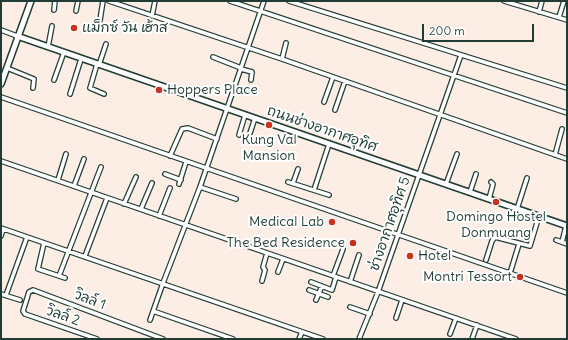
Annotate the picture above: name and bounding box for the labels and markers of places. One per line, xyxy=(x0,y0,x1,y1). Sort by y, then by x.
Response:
place label: แม็กซ์ วัน เฮ้าส xyxy=(82,20,167,36)
marker: แม็กซ์ วัน เฮ้าส xyxy=(69,23,79,33)
place label: Hoppers Place xyxy=(167,82,258,98)
marker: Hoppers Place xyxy=(154,85,164,95)
marker: Kung Val Mansion xyxy=(264,120,274,130)
place label: Kung Val Mansion xyxy=(241,132,297,164)
marker: Domingo Hostel Donmuang xyxy=(491,197,501,207)
place label: Domingo Hostel Donmuang xyxy=(446,209,546,242)
place label: Medical Lab xyxy=(249,214,324,230)
marker: Medical Lab xyxy=(327,217,337,227)
place label: The Bed Residence xyxy=(227,235,345,251)
marker: The Bed Residence xyxy=(348,238,358,248)
place label: Hotel xyxy=(418,248,451,264)
marker: Hotel xyxy=(405,251,415,261)
place label: Montri Tessort xyxy=(423,269,512,285)
marker: Montri Tessort xyxy=(515,272,525,282)

